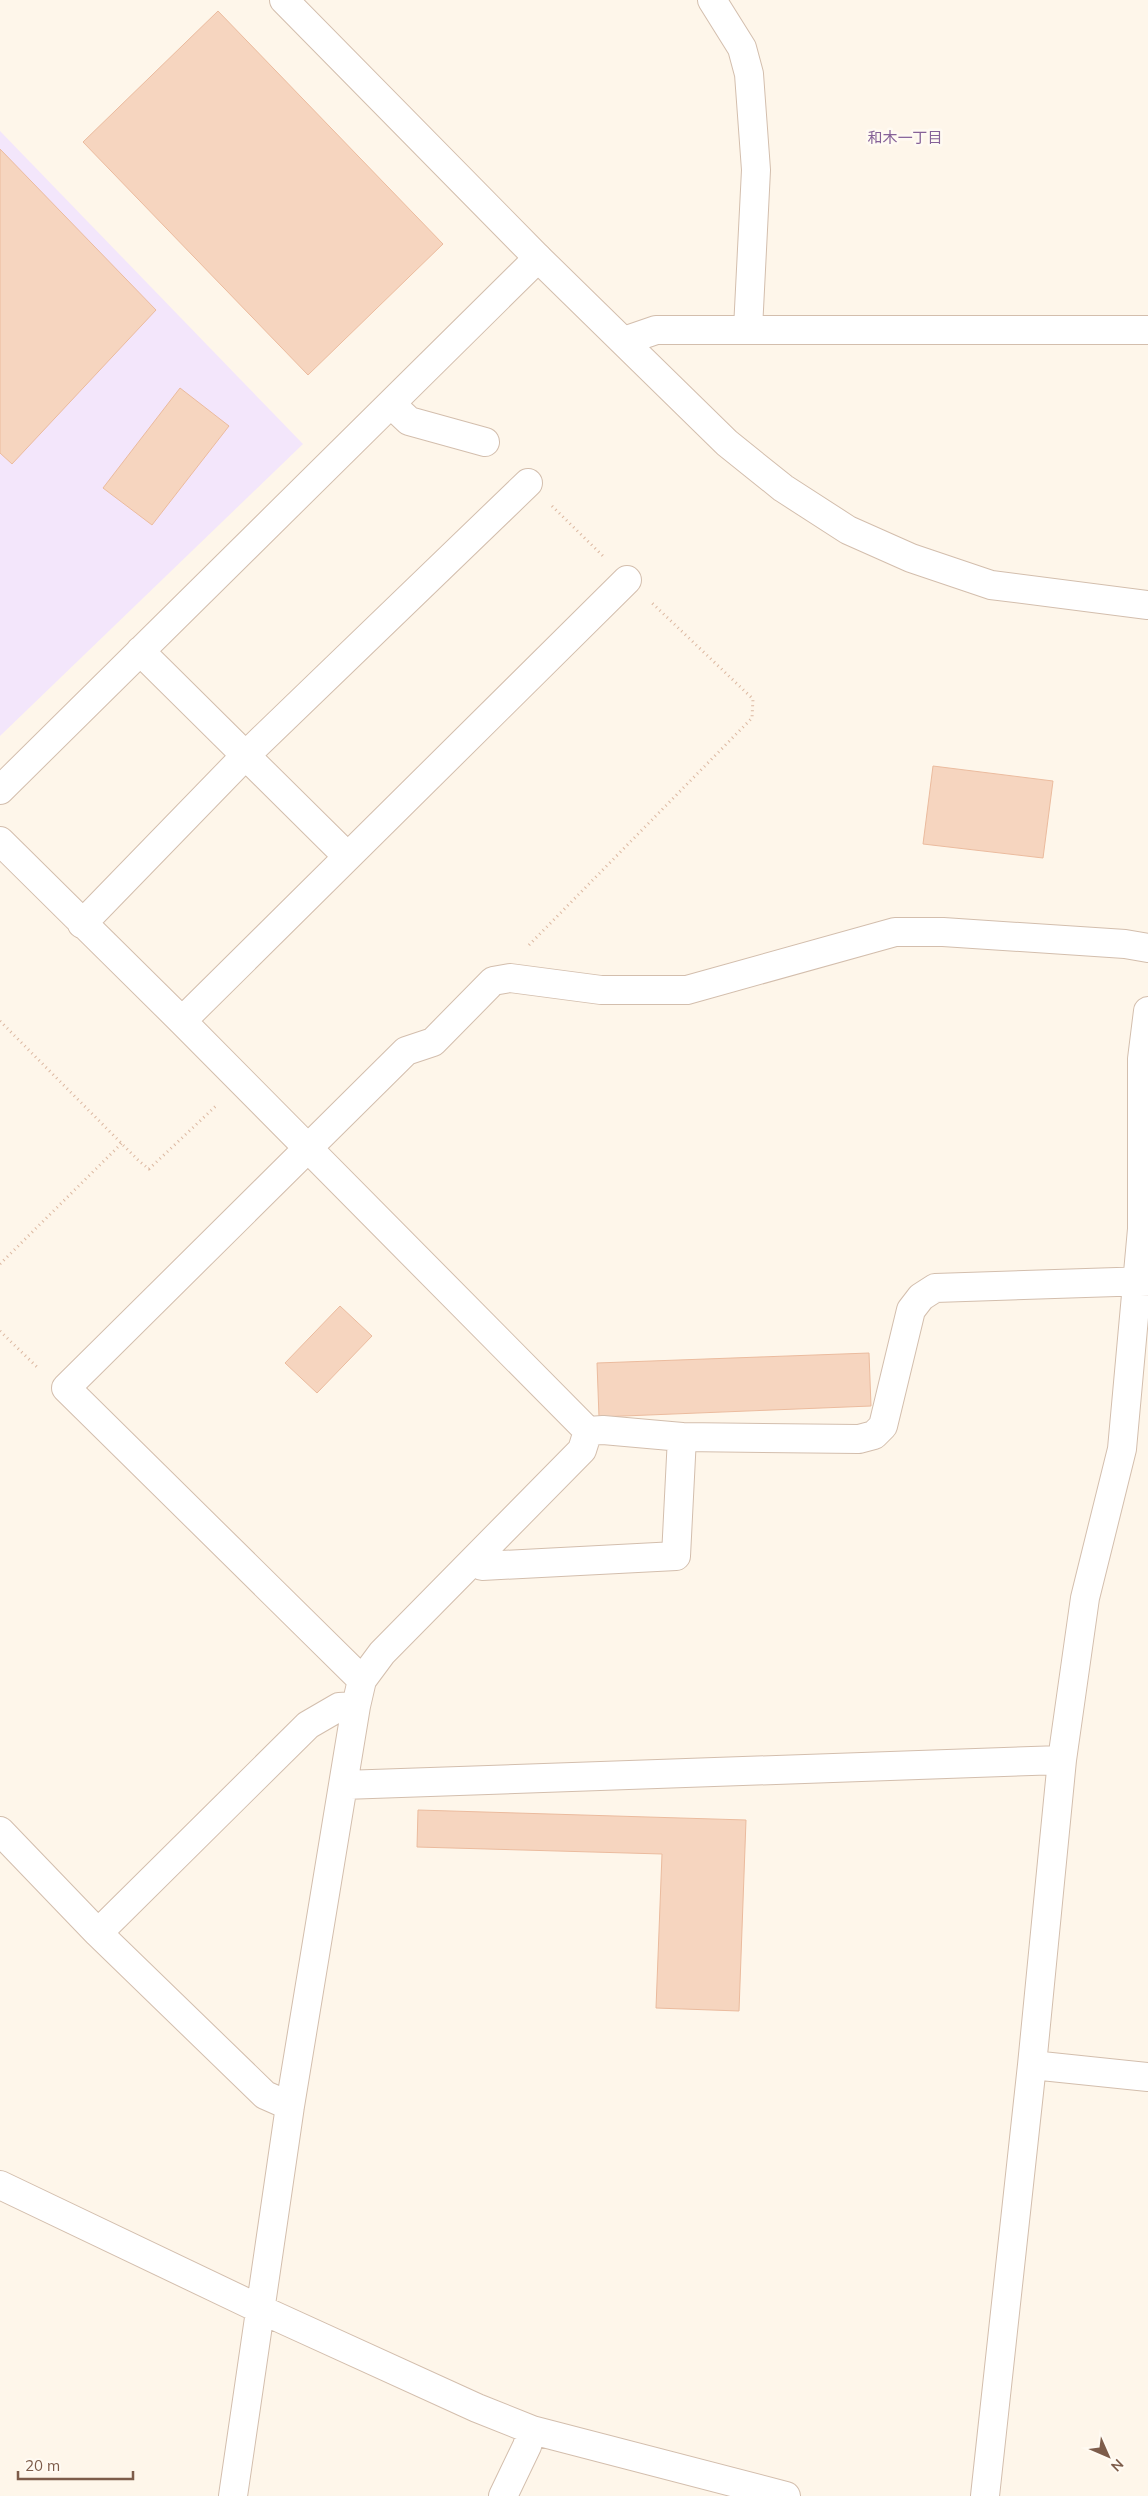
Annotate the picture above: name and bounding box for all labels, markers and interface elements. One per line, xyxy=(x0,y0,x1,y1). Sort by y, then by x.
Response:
district label: 和木一丁目 xyxy=(867,128,943,147)
north arrow xyxy=(1083,2431,1133,2481)
scale bar xyxy=(18,2448,132,2480)
text: N xyxy=(1107,2455,1127,2475)
text: 20 m xyxy=(25,2456,60,2475)

